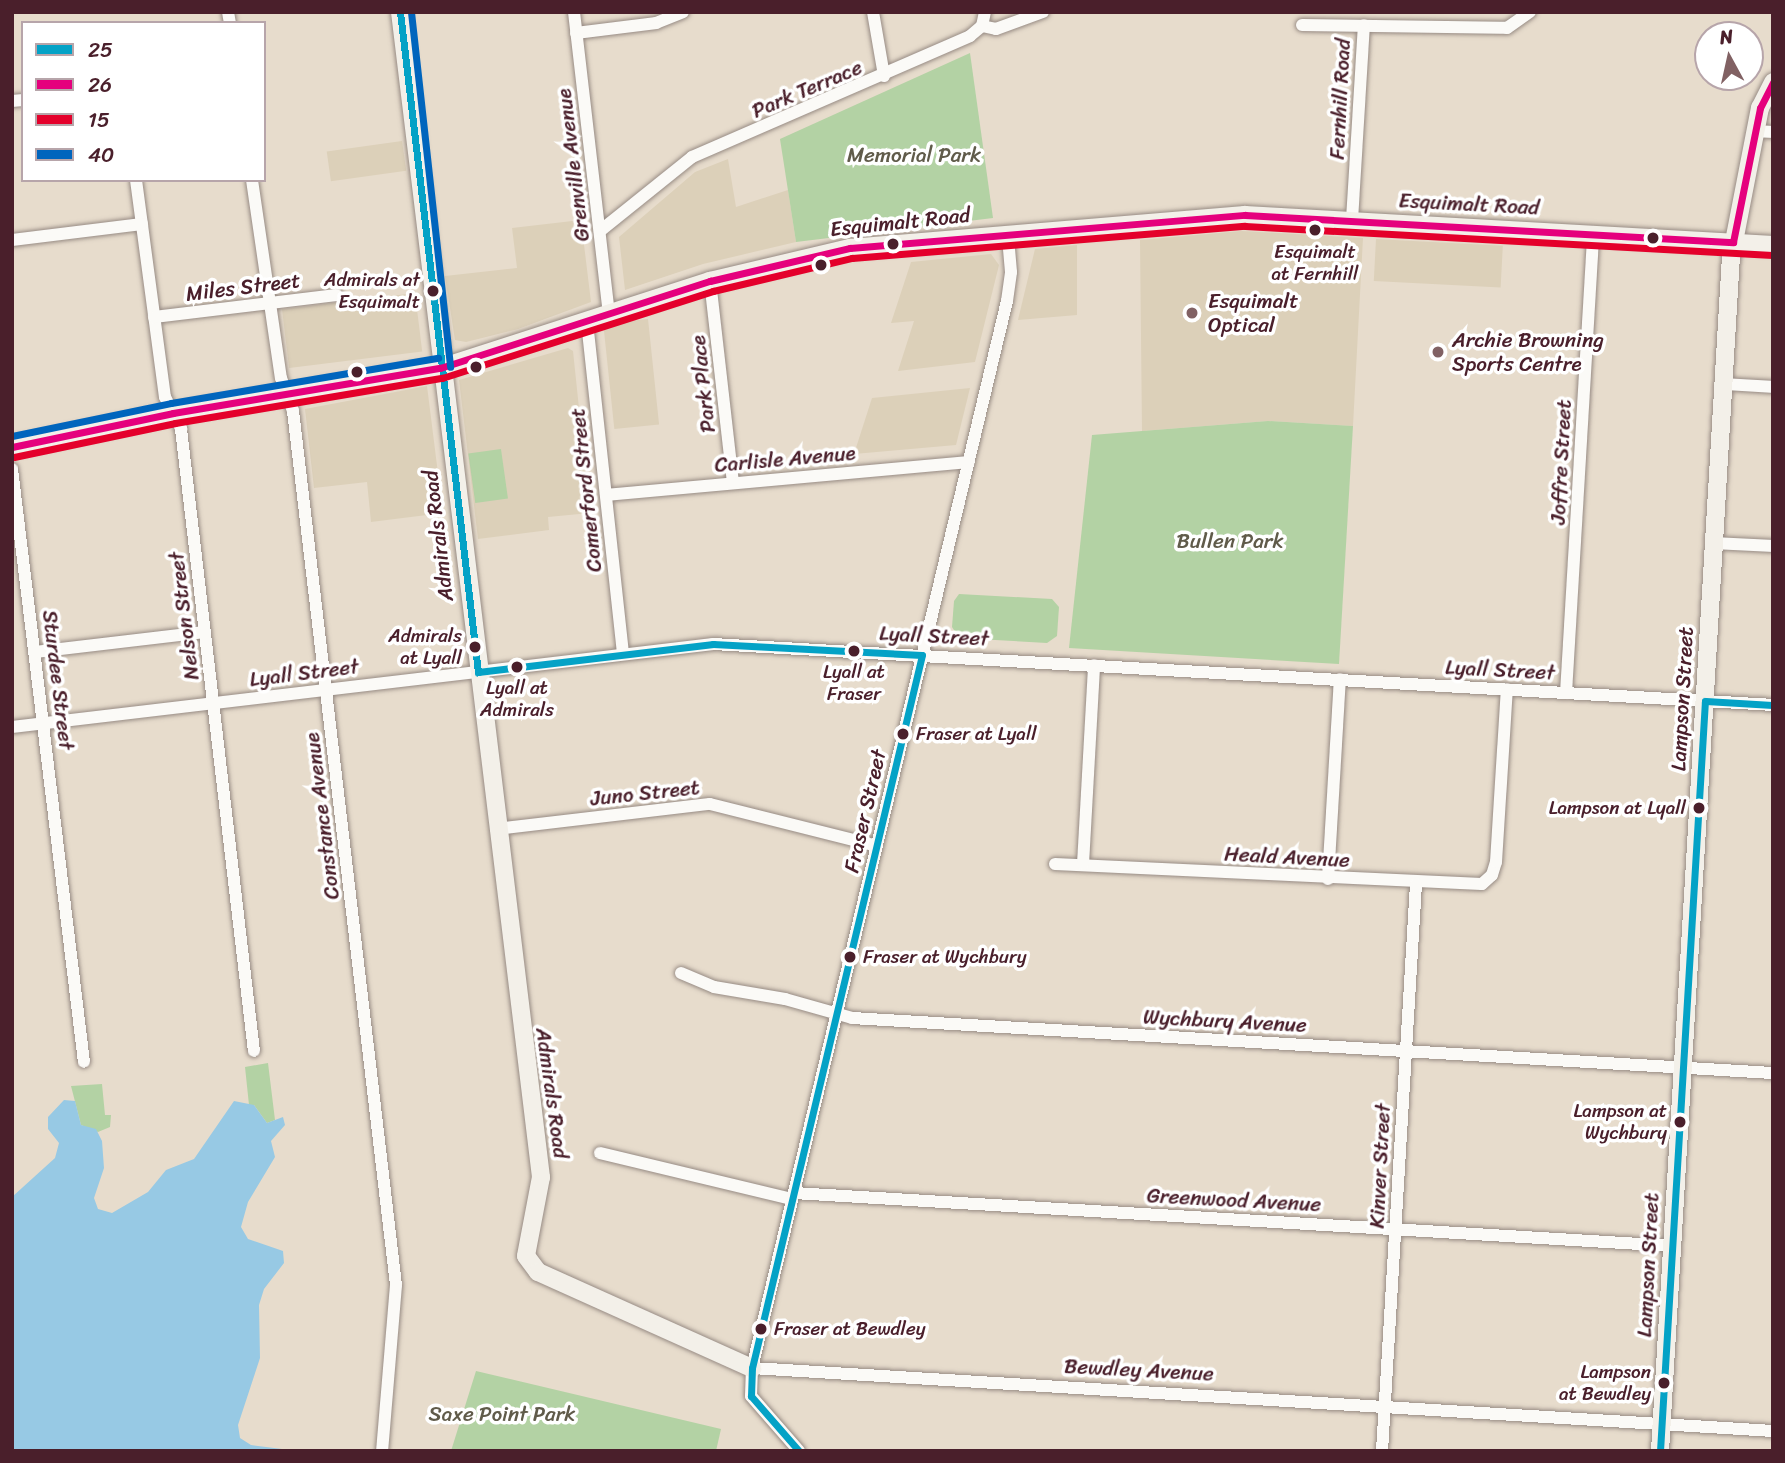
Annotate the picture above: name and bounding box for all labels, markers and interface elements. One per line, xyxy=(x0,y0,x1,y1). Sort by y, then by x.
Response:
text: N xyxy=(1717,19,1735,54)
legend xyxy=(21,21,266,182)
north arrow xyxy=(1694,21,1764,91)
text: 25 xyxy=(88,31,113,69)
street label: Fernhill Road xyxy=(1324,38,1356,160)
street label: Park Terrace xyxy=(748,54,866,124)
text: 26 xyxy=(88,66,112,104)
street label: Grenville Avenue xyxy=(551,87,595,243)
text: 15 xyxy=(88,101,110,139)
text: 40 xyxy=(88,136,114,174)
park label: Memorial Park xyxy=(847,142,981,168)
street label: Esquimalt Road xyxy=(1398,188,1540,220)
street label: Esquimalt Road xyxy=(829,202,971,242)
marker: Esquimalt at Fernhill xyxy=(1308,223,1322,237)
unlabelled marker xyxy=(1646,231,1660,245)
unlabelled marker xyxy=(886,237,900,251)
place label: Esquimalt at Fernhill xyxy=(1272,241,1358,285)
unlabelled marker xyxy=(814,258,828,272)
street label: Miles Street xyxy=(184,267,302,307)
place label: Admirals at Esquimalt xyxy=(323,269,420,313)
marker: Admirals at Esquimalt xyxy=(426,284,440,298)
place label: Esquimalt Optical xyxy=(1208,288,1298,338)
marker: Esquimalt Optical xyxy=(1182,303,1202,323)
place label: Archie Browning Sports Centre xyxy=(1452,327,1604,377)
street label: Park Place xyxy=(685,333,721,435)
marker: Archie Browning Sports Centre xyxy=(1430,344,1446,360)
unlabelled marker xyxy=(469,360,483,374)
unlabelled marker xyxy=(350,365,364,379)
street label: Joffre Street xyxy=(1545,399,1577,525)
street label: Comerford Street xyxy=(565,407,607,573)
street label: Carlisle Avenue xyxy=(714,440,856,478)
street label: Admirals Road xyxy=(417,469,459,603)
park label: Bullen Park xyxy=(1176,528,1284,554)
street label: Nelson Street xyxy=(164,550,204,682)
street label: Sturdee Street xyxy=(37,609,79,751)
street label: Lyall Street xyxy=(879,621,989,651)
place label: Admirals at Lyall xyxy=(388,625,462,669)
street label: Lampson Street xyxy=(1666,626,1698,772)
marker: Admirals at Lyall xyxy=(468,640,482,654)
marker: Lyall at Fraser xyxy=(847,644,861,658)
street label: Lyall Street xyxy=(248,654,360,692)
street label: Lyall Street xyxy=(1445,655,1555,685)
marker: Lyall at Admirals xyxy=(510,660,524,674)
place label: Lyall at Fraser xyxy=(823,661,885,705)
place label: Lyall at Admirals xyxy=(480,677,554,721)
place label: Fraser at Lyall xyxy=(916,723,1037,745)
marker: Fraser at Lyall xyxy=(896,727,910,741)
street label: Constance Avenue xyxy=(299,731,345,901)
street label: Fraser Street xyxy=(839,747,891,875)
street label: Juno Street xyxy=(589,775,701,811)
place label: Lampson at Lyall xyxy=(1549,797,1686,819)
marker: Lampson at Lyall xyxy=(1692,801,1706,815)
street label: Heald Avenue xyxy=(1224,841,1350,873)
place label: Fraser at Wychbury xyxy=(863,946,1027,968)
marker: Fraser at Wychbury xyxy=(843,950,857,964)
street label: Wychbury Avenue xyxy=(1143,1004,1307,1038)
street label: Admirals Road xyxy=(530,1026,574,1160)
place label: Lampson at Wychbury xyxy=(1574,1100,1667,1144)
street label: Kinver Street xyxy=(1364,1103,1396,1229)
marker: Lampson at Wychbury xyxy=(1673,1115,1687,1129)
street label: Greenwood Avenue xyxy=(1147,1183,1321,1217)
street label: Lampson Street xyxy=(1632,1192,1664,1338)
place label: Fraser at Bewdley xyxy=(774,1318,926,1340)
marker: Fraser at Bewdley xyxy=(754,1322,768,1336)
street label: Bewdley Avenue xyxy=(1064,1353,1214,1387)
place label: Lampson at Bewdley xyxy=(1558,1361,1651,1405)
marker: Lampson at Bewdley xyxy=(1657,1376,1671,1390)
park label: Saxe Point Park xyxy=(428,1401,576,1427)

